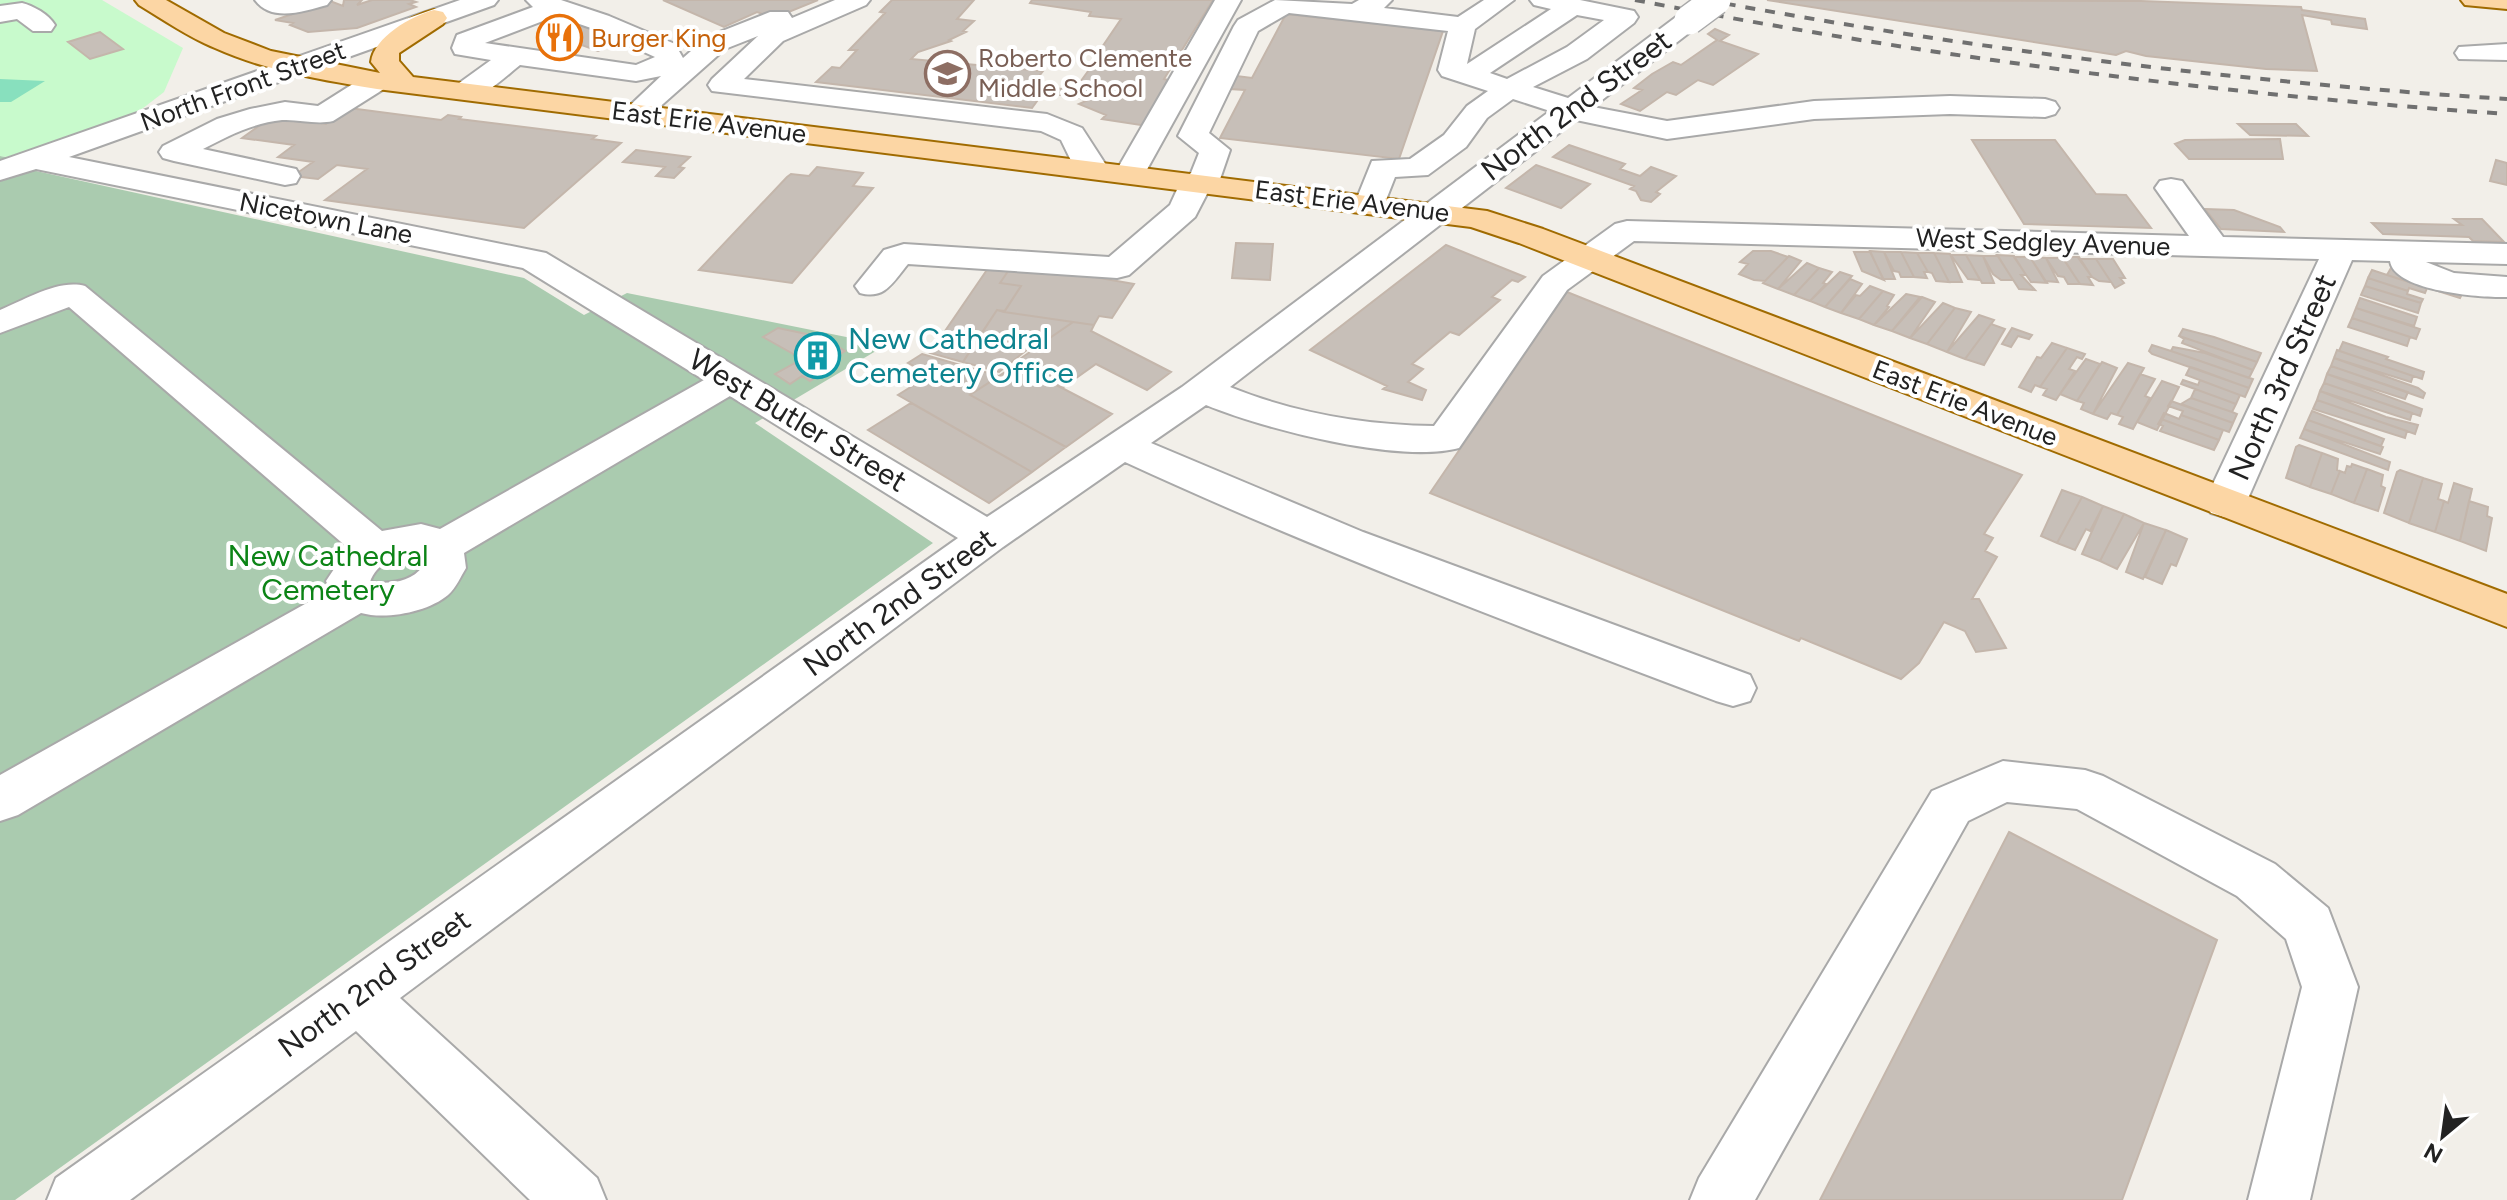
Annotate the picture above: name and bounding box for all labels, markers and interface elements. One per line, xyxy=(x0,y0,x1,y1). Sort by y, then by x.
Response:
restaurant icon: Burger King xyxy=(536,14,584,62)
street label: North 2nd Street xyxy=(1474,21,1678,189)
place label: Burger King xyxy=(591,22,727,54)
street label: North Front Street xyxy=(136,34,350,138)
place label: Roberto Clemente Middle School xyxy=(978,42,1192,104)
school or university icon: Roberto Clemente Middle School xyxy=(923,49,971,97)
street label: East Erie Avenue xyxy=(610,94,808,150)
street label: East Erie Avenue xyxy=(1253,173,1451,229)
street label: Nicetown Lane xyxy=(237,186,415,250)
street label: West Sedgley Avenue xyxy=(1915,222,2171,262)
street label: North 3rd Street xyxy=(2220,268,2344,486)
place label: New Cathedral Cemetery Office xyxy=(848,320,1074,391)
building icon: New Cathedral Cemetery Office xyxy=(793,331,841,379)
street label: West Butler Street xyxy=(682,340,914,500)
street label: East Erie Avenue xyxy=(1868,353,2062,453)
street label: North 2nd Street xyxy=(796,520,1002,684)
park label: New Cathedral Cemetery xyxy=(227,537,429,608)
street label: North 2nd Street xyxy=(271,901,477,1065)
north arrow xyxy=(2403,1096,2483,1176)
text: N xyxy=(2420,1137,2448,1169)

